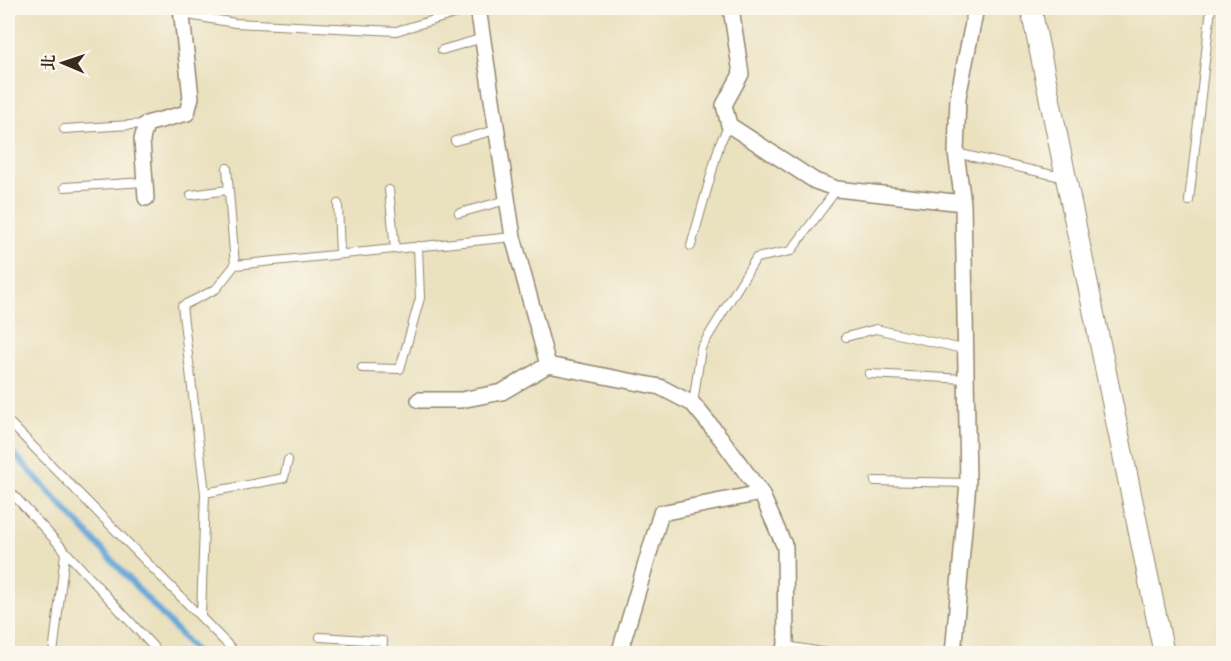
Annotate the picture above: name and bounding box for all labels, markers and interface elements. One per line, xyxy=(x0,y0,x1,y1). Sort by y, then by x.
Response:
north arrow xyxy=(33,33,93,93)
text: 北 xyxy=(39,54,58,71)

